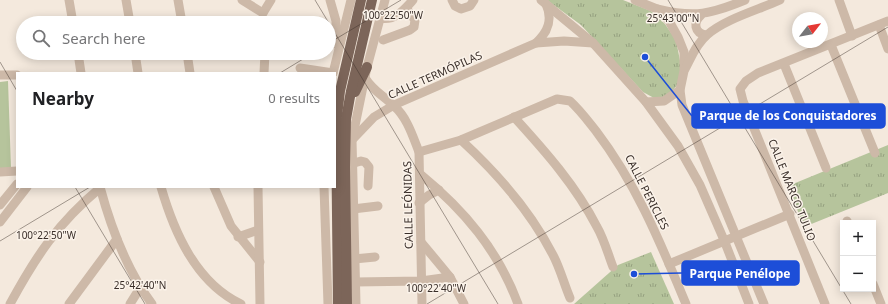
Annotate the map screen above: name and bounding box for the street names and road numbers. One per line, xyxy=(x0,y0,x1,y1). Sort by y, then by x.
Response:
street label: CALLE TERMÓPILAS xyxy=(385,47,484,102)
street label: CALLE MARCO TULIO xyxy=(765,137,820,243)
street label: CALLE PERICLES xyxy=(622,152,673,232)
street label: CALLE LEÓNIDAS xyxy=(399,161,416,249)

